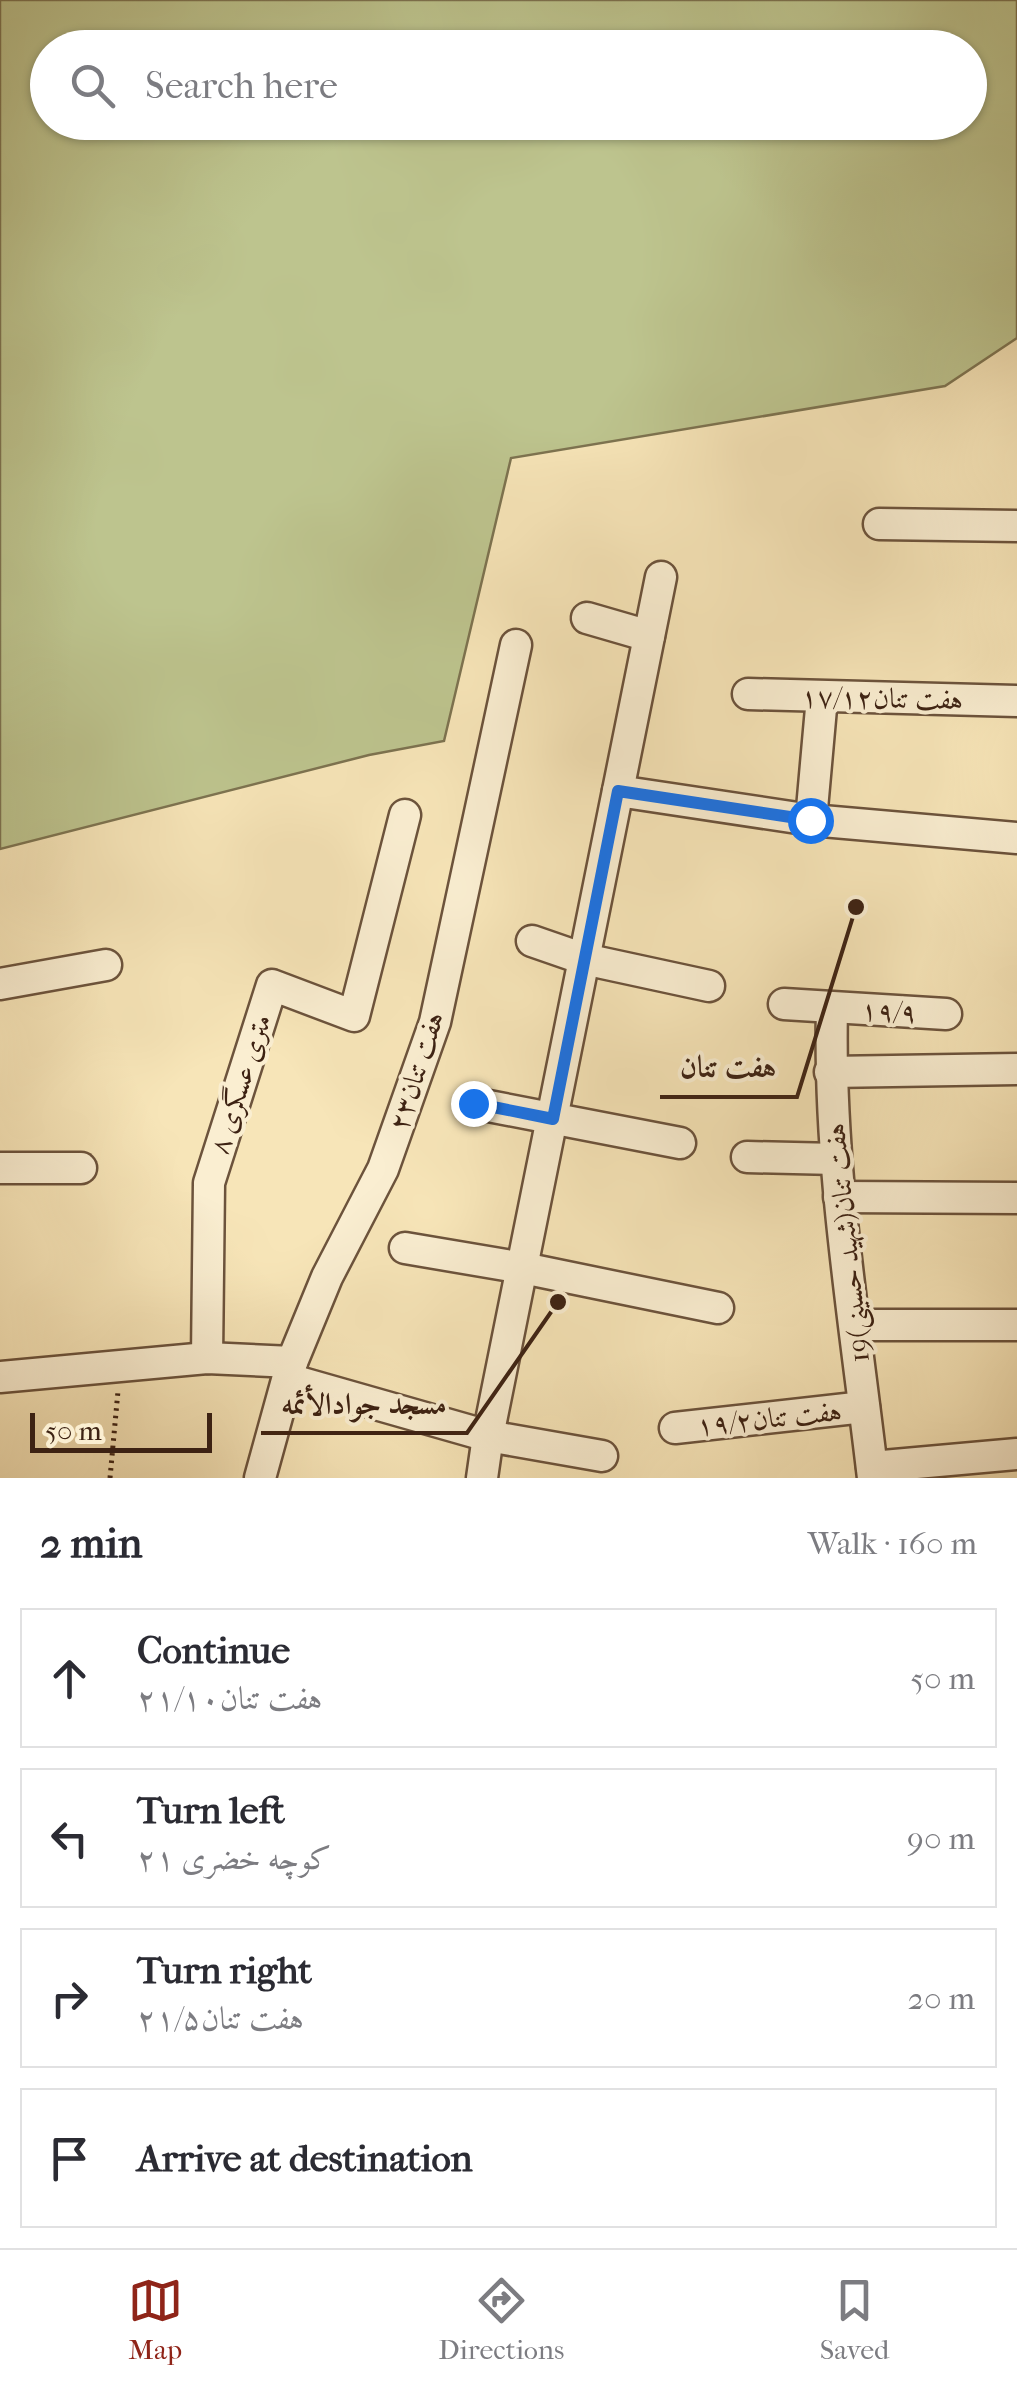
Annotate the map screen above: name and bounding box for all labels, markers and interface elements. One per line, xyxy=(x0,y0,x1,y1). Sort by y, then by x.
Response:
search box xyxy=(30,30,987,140)
icon: search xyxy=(65,58,120,113)
text: Search here xyxy=(145,63,338,108)
street label: ۱۷/۱۲هفت تنان xyxy=(801,680,963,716)
route start xyxy=(788,798,834,844)
street label: ۱۹/۹ xyxy=(860,993,918,1029)
street label: هفت تنان۲۳ xyxy=(381,1008,451,1134)
street label: ۸ متری عسگری xyxy=(202,1010,280,1159)
callout: هفت تنان xyxy=(660,1037,797,1097)
text: هفت تنان xyxy=(680,1050,776,1085)
route end xyxy=(451,1081,497,1127)
street label: 19هفت تنان(شهید حسینی) xyxy=(818,1121,880,1364)
callout: مسجد جوادالأئمه xyxy=(261,1373,467,1433)
text: مسجد جوادالأئمه xyxy=(281,1384,447,1423)
street label: هفت تنان۱۹/۲ xyxy=(695,1394,843,1442)
scale bar xyxy=(30,1408,212,1452)
text: 50 m xyxy=(45,1414,102,1447)
text: 2 min xyxy=(40,1519,142,1568)
text: Walk · 160 m xyxy=(808,1525,977,1562)
text: Continue xyxy=(137,1628,290,1673)
icon: ahead xyxy=(42,1651,97,1706)
text: 50 m xyxy=(910,1660,975,1697)
text: ۲۱/۱۰هفت تنان xyxy=(137,1680,323,1717)
text: Turn left xyxy=(137,1788,285,1833)
icon: left xyxy=(42,1811,97,1866)
text: 90 m xyxy=(907,1820,975,1857)
text: کوچه خضری ۲۱ xyxy=(137,1840,331,1877)
text: Turn right xyxy=(137,1948,312,1993)
icon: right xyxy=(42,1971,97,2026)
text: 20 m xyxy=(907,1980,975,2017)
text: ۲۱/۵هفت تنان xyxy=(137,2000,304,2037)
icon: arrive xyxy=(42,2131,97,2186)
text: Arrive at destination xyxy=(137,2136,473,2181)
tab: Map xyxy=(128,2273,183,2366)
tab: Directions xyxy=(438,2273,564,2366)
tab: Saved xyxy=(820,2273,889,2366)

